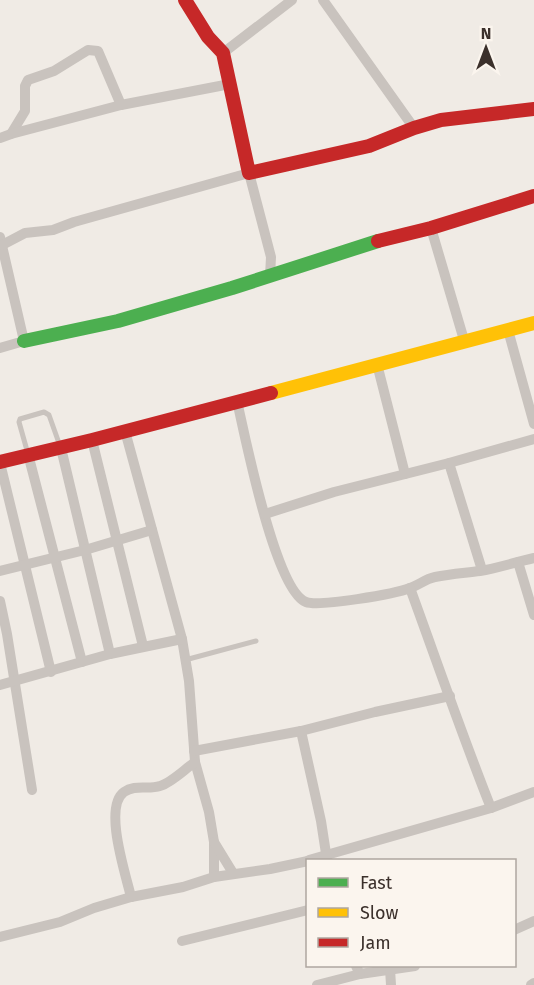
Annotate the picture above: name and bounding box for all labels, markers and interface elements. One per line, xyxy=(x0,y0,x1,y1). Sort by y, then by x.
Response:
north arrow xyxy=(456,18,516,78)
text: N xyxy=(481,24,491,43)
legend xyxy=(306,859,516,967)
text: Fast xyxy=(360,872,393,894)
text: Slow xyxy=(360,902,399,924)
text: Jam xyxy=(360,932,391,954)

